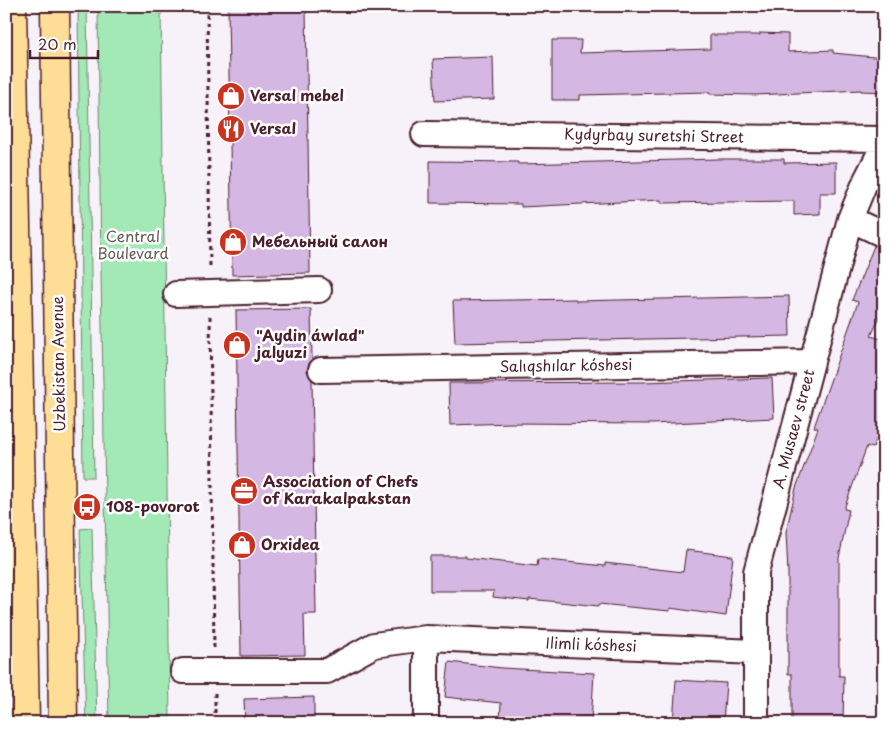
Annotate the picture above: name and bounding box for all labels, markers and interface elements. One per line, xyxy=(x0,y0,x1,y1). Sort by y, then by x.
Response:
scale bar xyxy=(30,28,98,60)
text: 20 m xyxy=(38,32,77,55)
shop icon: Versal mebel xyxy=(216,81,246,111)
place label: Versal mebel xyxy=(250,83,344,106)
restaurant icon: Versal xyxy=(216,114,246,144)
place label: Versal xyxy=(250,116,296,139)
street label: Kydyrbay suretshi Street xyxy=(564,121,744,148)
park label: Central Boulevard xyxy=(97,224,169,264)
shop icon: Мебельный салон xyxy=(218,227,248,257)
place label: Мебельный салон xyxy=(252,229,388,252)
street label: Uzbekistan Avenue xyxy=(45,296,70,432)
place label: "Aydin áwlad" jalyuzi xyxy=(254,323,365,363)
shop icon: "Aydin áwlad" jalyuzi xyxy=(222,330,252,360)
street label: Salıqshılar kóshesi xyxy=(499,352,633,377)
street label: A. Musaev street xyxy=(766,366,820,491)
place label: Association of Chefs of Karakalpakstan xyxy=(263,469,418,509)
office icon: Association of Chefs of Karakalpakstan xyxy=(229,476,259,506)
bus stop icon: 108-povorot xyxy=(72,492,102,522)
place label: 108-povorot xyxy=(106,494,200,517)
shop icon: Orxidea xyxy=(227,530,257,560)
place label: Orxidea xyxy=(261,532,321,555)
street label: Ilimli kóshesi xyxy=(545,630,637,657)

